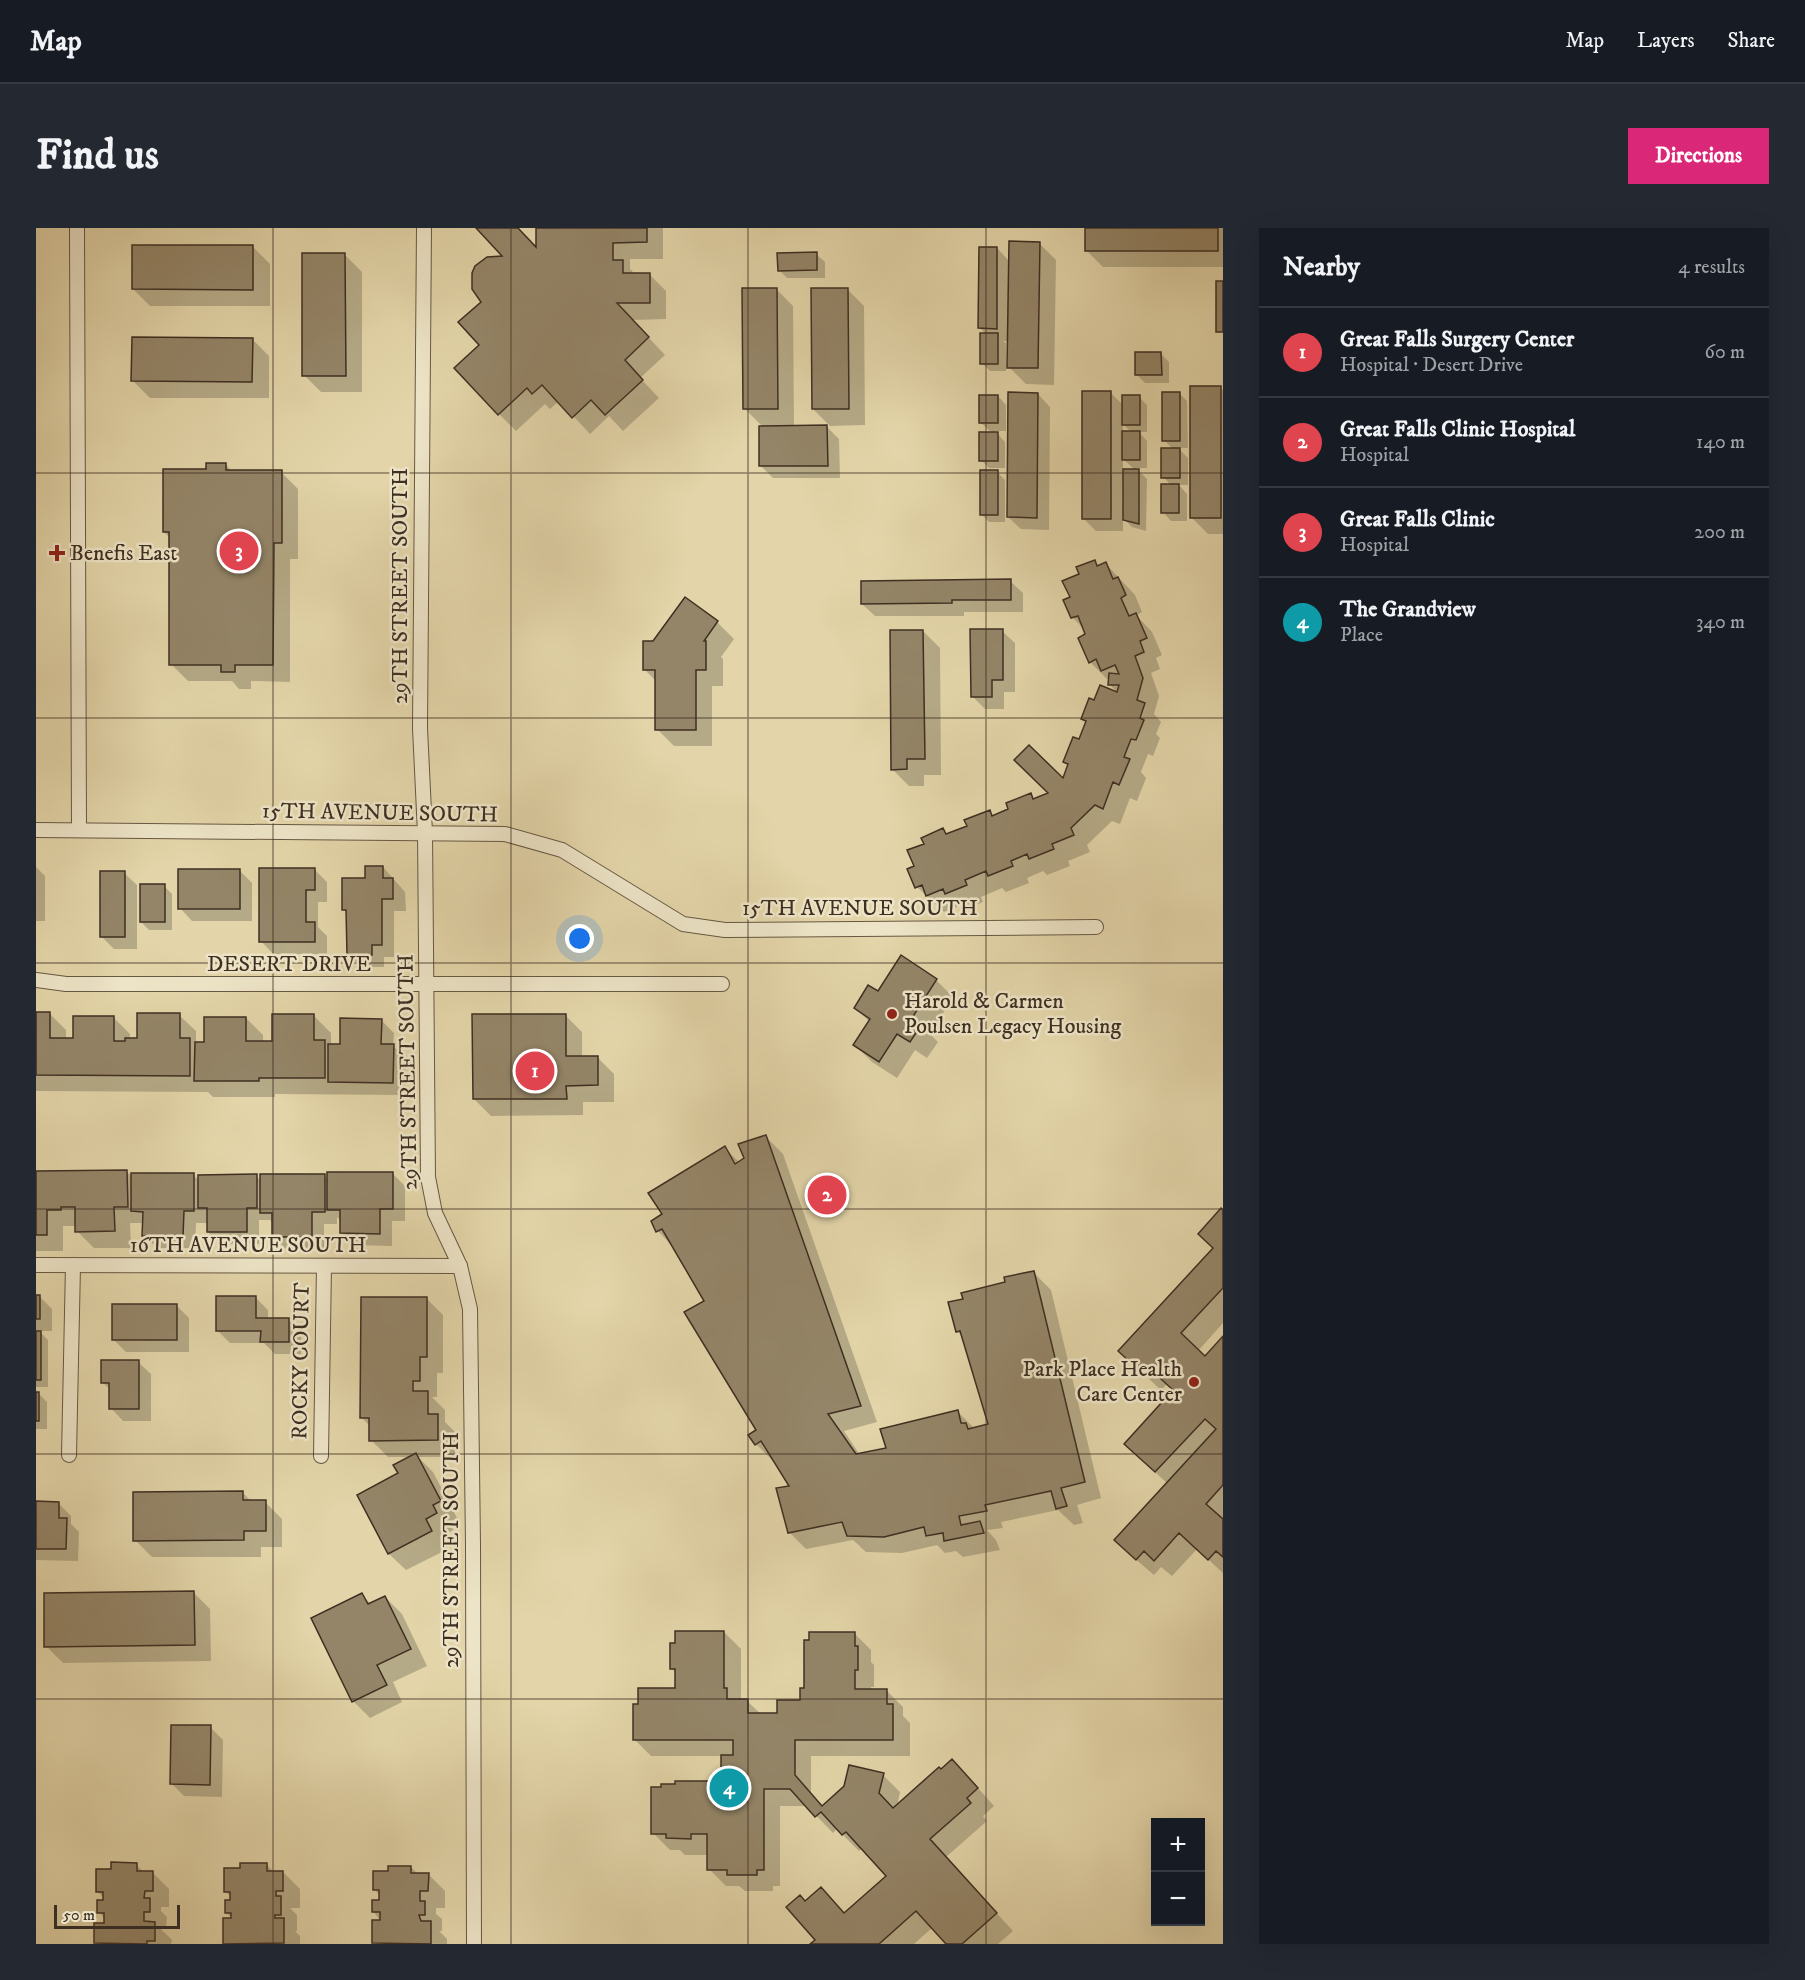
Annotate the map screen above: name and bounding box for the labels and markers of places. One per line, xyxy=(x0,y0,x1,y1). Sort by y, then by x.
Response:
pin: 3 xyxy=(220,528,258,574)
place label: Benefis East xyxy=(70,540,177,567)
marker: Benefis East xyxy=(48,544,66,562)
place label: Harold & Carmen Poulsen Legacy Housing xyxy=(904,988,1122,1040)
marker: Harold & Carmen Poulsen Legacy Housing xyxy=(885,1007,899,1021)
pin: 1 xyxy=(516,1048,554,1094)
pin: 2 xyxy=(808,1172,846,1218)
place label: Park Place Health Care Center xyxy=(1023,1356,1183,1408)
marker: Park Place Health Care Center xyxy=(1187,1375,1201,1389)
pin: 4 xyxy=(710,1766,748,1810)

